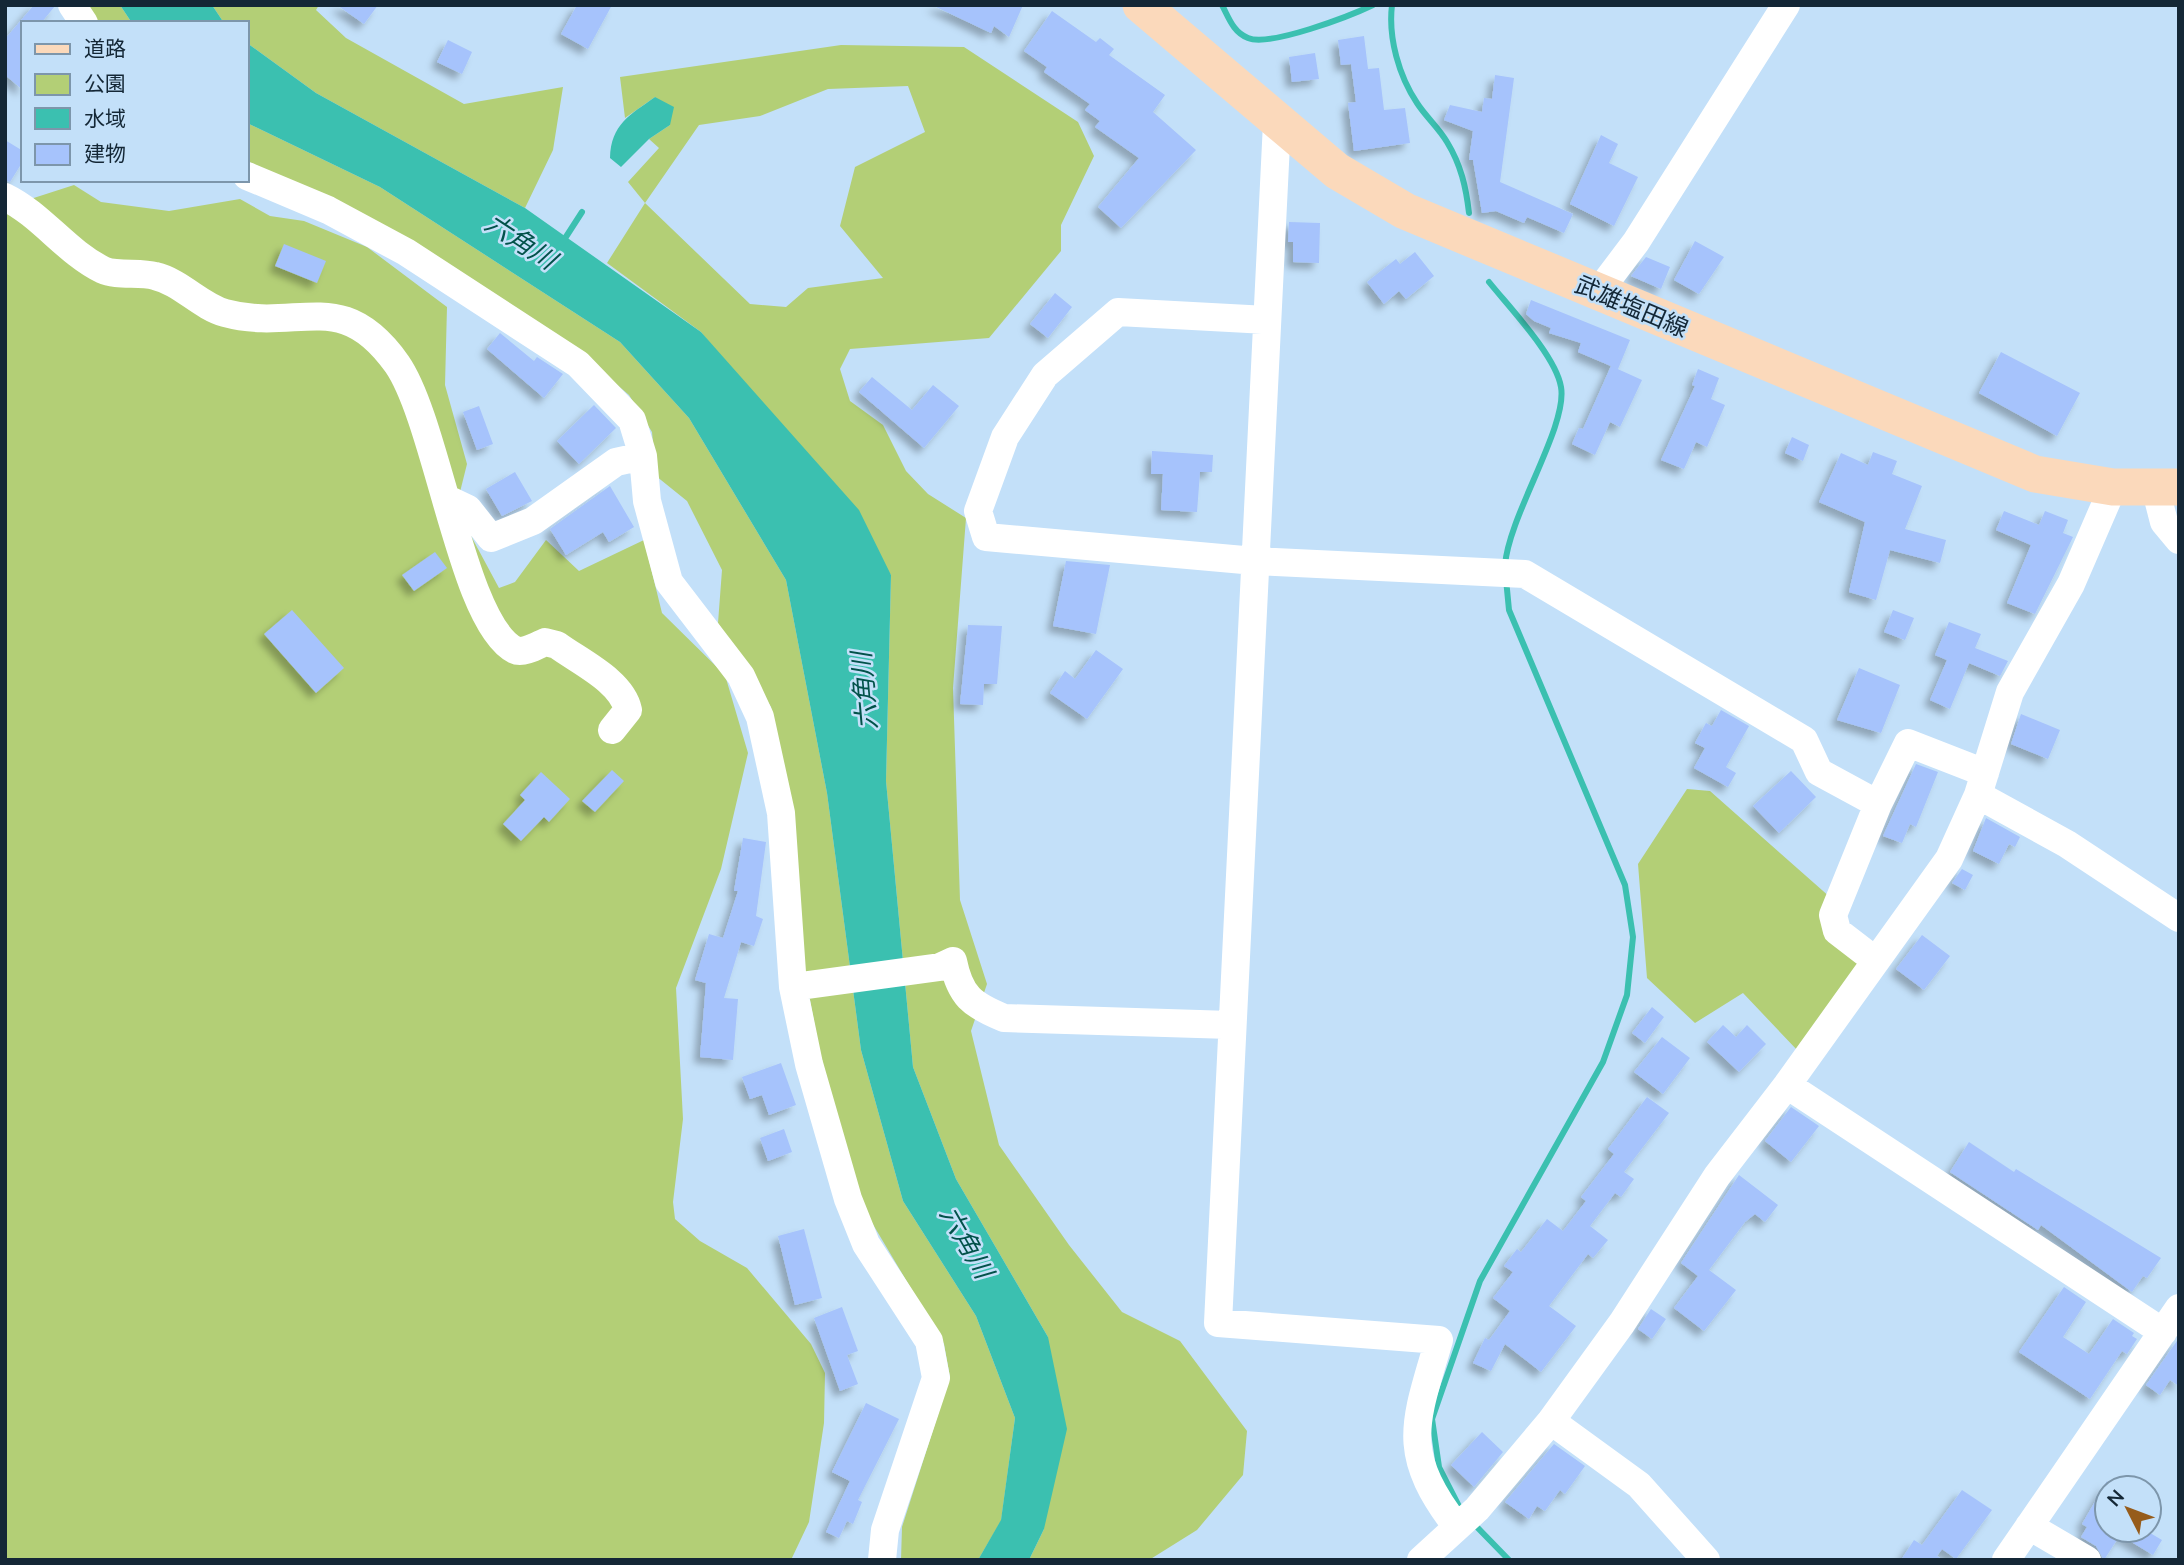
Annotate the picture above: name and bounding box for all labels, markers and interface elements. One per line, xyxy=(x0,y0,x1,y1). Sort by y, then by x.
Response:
legend xyxy=(21,21,248,182)
text: 道路 xyxy=(84,35,126,61)
text: 公園 xyxy=(84,70,126,96)
text: 水域 xyxy=(84,105,126,131)
text: 建物 xyxy=(84,140,126,166)
water label: 六角川 xyxy=(479,206,565,278)
street label: 武雄塩田線 xyxy=(1571,269,1693,343)
water label: 六角川 xyxy=(844,648,884,731)
water label: 六角川 xyxy=(933,1200,1002,1287)
north arrow xyxy=(2093,1474,2163,1544)
text: N xyxy=(2102,1484,2129,1511)

